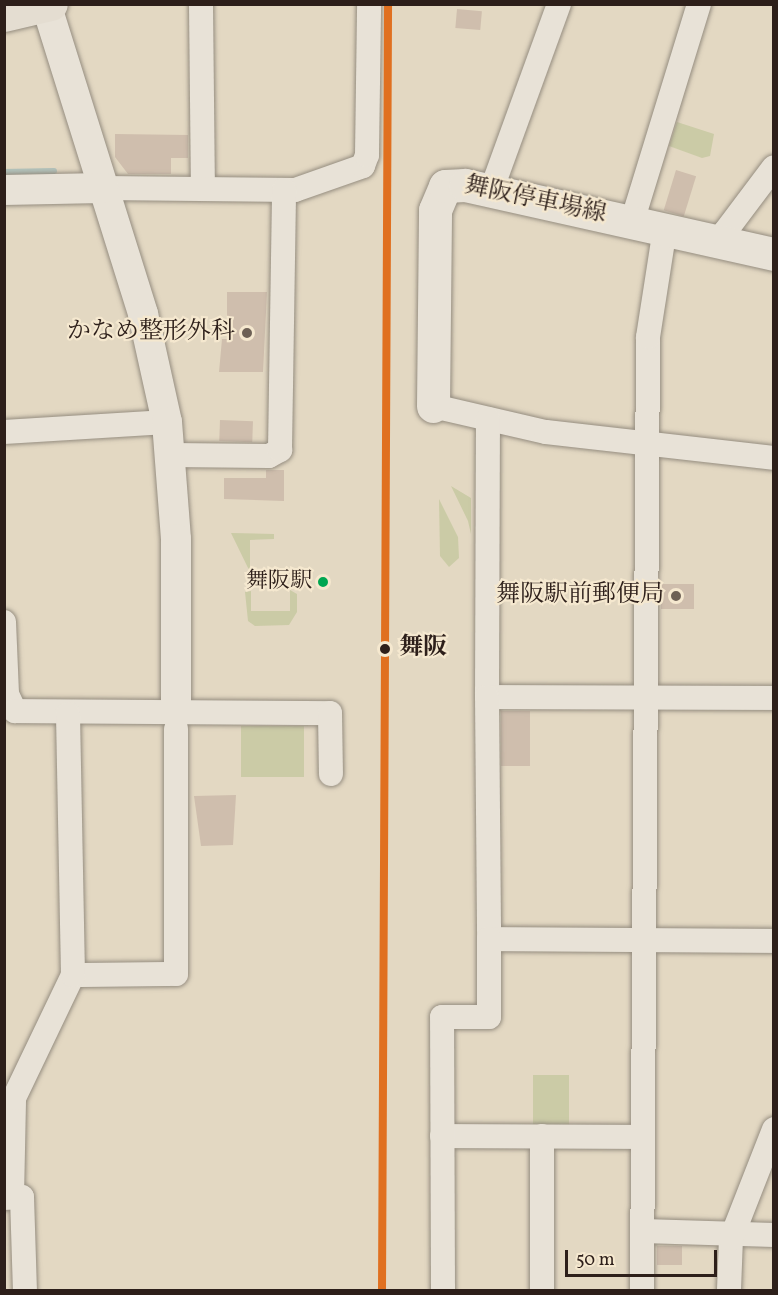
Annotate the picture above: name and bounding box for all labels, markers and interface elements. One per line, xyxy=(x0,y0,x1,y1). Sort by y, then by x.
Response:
street label: 舞阪停車場線 xyxy=(462,172,608,230)
place label: かなめ整形外科 xyxy=(67,319,235,347)
marker: かなめ整形外科 xyxy=(240,326,254,340)
place label: 舞阪駅 xyxy=(246,569,312,595)
marker: 舞阪駅 xyxy=(317,576,329,588)
place label: 舞阪駅前郵便局 xyxy=(496,582,664,610)
marker: 舞阪駅前郵便局 xyxy=(669,589,683,603)
place label: 舞阪 xyxy=(399,635,447,663)
marker: 舞阪 xyxy=(376,640,394,658)
scale bar xyxy=(568,1238,720,1276)
text: 50 m xyxy=(576,1248,615,1273)

